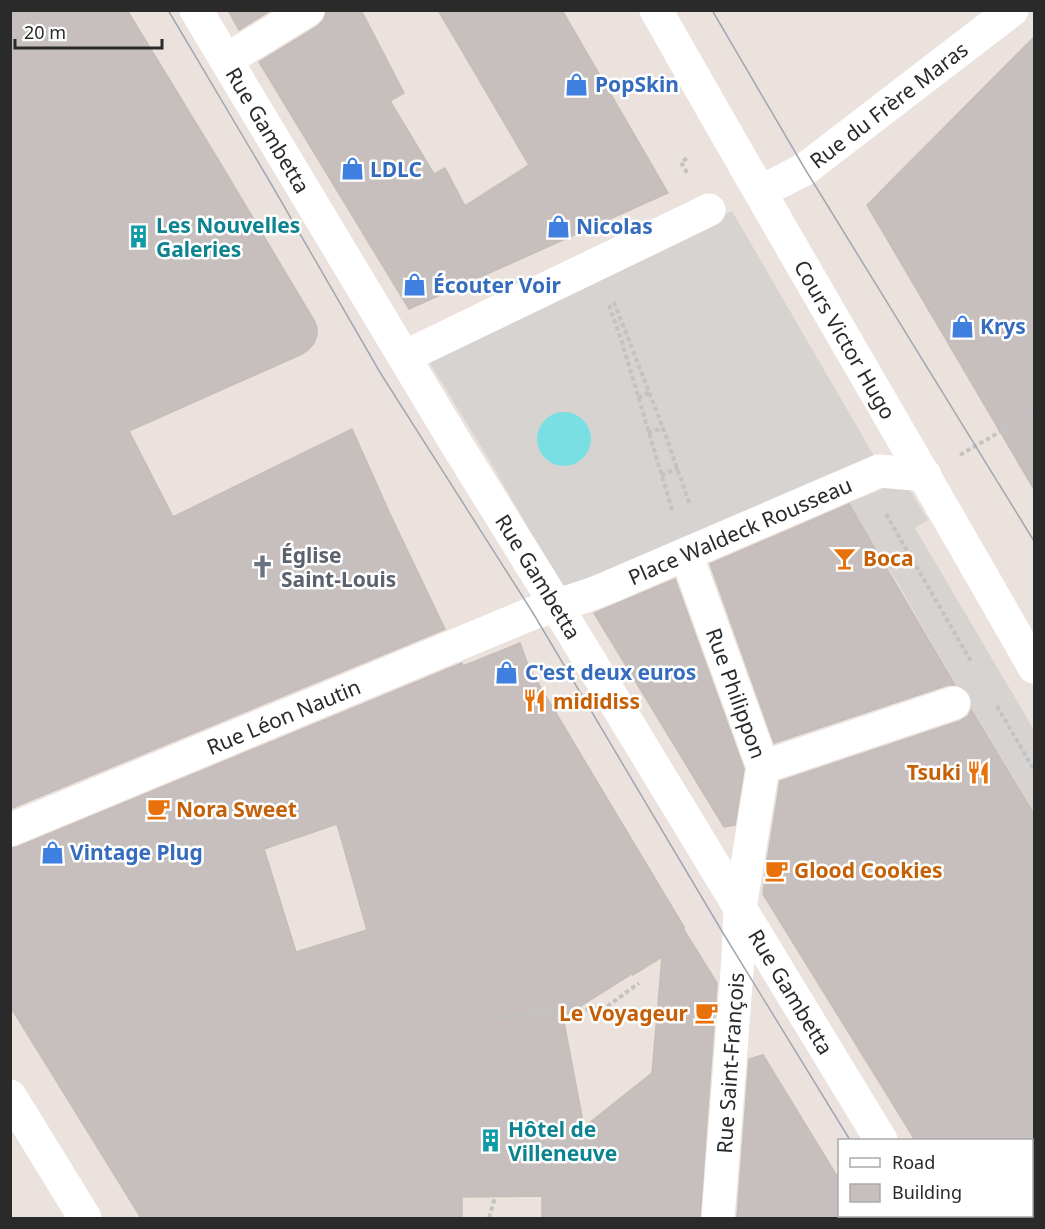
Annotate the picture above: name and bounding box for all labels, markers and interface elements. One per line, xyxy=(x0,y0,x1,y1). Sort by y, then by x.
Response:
scale bar xyxy=(15,12,162,50)
text: 20 m xyxy=(24,20,66,44)
street label: Rue du Frère Maras xyxy=(804,35,973,174)
street label: Rue Gambetta xyxy=(220,62,316,198)
place label: PopSkin xyxy=(595,70,679,98)
shop icon: PopSkin xyxy=(564,71,590,97)
place label: LDLC xyxy=(370,155,422,183)
shop icon: LDLC xyxy=(339,156,365,182)
place label: Les Nouvelles Galeries xyxy=(156,211,300,263)
place label: Nicolas xyxy=(576,212,653,240)
shop icon: Nicolas xyxy=(545,213,571,239)
building icon: Les Nouvelles Galeries xyxy=(125,224,151,250)
street label: Cours Victor Hugo xyxy=(788,255,902,424)
place label: Écouter Voir xyxy=(433,271,562,299)
shop icon: Écouter Voir xyxy=(402,272,428,298)
place label: Krys xyxy=(980,312,1026,340)
shop icon: Krys xyxy=(949,313,975,339)
street label: Place Waldeck Rousseau xyxy=(624,470,856,591)
street label: Rue Gambetta xyxy=(489,509,587,644)
place label: Église Saint-Louis xyxy=(281,541,396,593)
place label: Boca xyxy=(863,544,914,572)
bar icon: Boca xyxy=(832,545,858,571)
church icon: Église Saint-Louis xyxy=(250,554,276,580)
street label: Rue Philippon xyxy=(700,624,773,762)
place label: C'est deux euros xyxy=(525,658,696,686)
shop icon: C'est deux euros xyxy=(494,659,520,685)
street label: Rue Léon Nautin xyxy=(202,672,365,761)
place label: mididiss xyxy=(553,687,640,715)
restaurant icon: mididiss xyxy=(522,688,548,714)
place label: Tsuki xyxy=(907,758,961,786)
restaurant icon: Tsuki xyxy=(966,759,992,785)
place label: Nora Sweet xyxy=(176,795,297,823)
cafe icon: Nora Sweet xyxy=(145,796,171,822)
place label: Vintage Plug xyxy=(70,838,203,866)
shop icon: Vintage Plug xyxy=(39,839,65,865)
place label: Glood Cookies xyxy=(794,856,943,884)
cafe icon: Glood Cookies xyxy=(763,857,789,883)
street label: Rue Gambetta xyxy=(742,924,840,1060)
street label: Rue Saint-François xyxy=(710,971,750,1155)
place label: Le Voyageur xyxy=(559,999,689,1027)
cafe icon: Le Voyageur xyxy=(693,1000,719,1026)
place label: Hôtel de Villeneuve xyxy=(508,1115,617,1167)
building icon: Hôtel de Villeneuve xyxy=(477,1128,503,1154)
legend xyxy=(838,1139,1033,1217)
text: Road xyxy=(892,1150,935,1174)
text: Building xyxy=(892,1180,962,1204)

